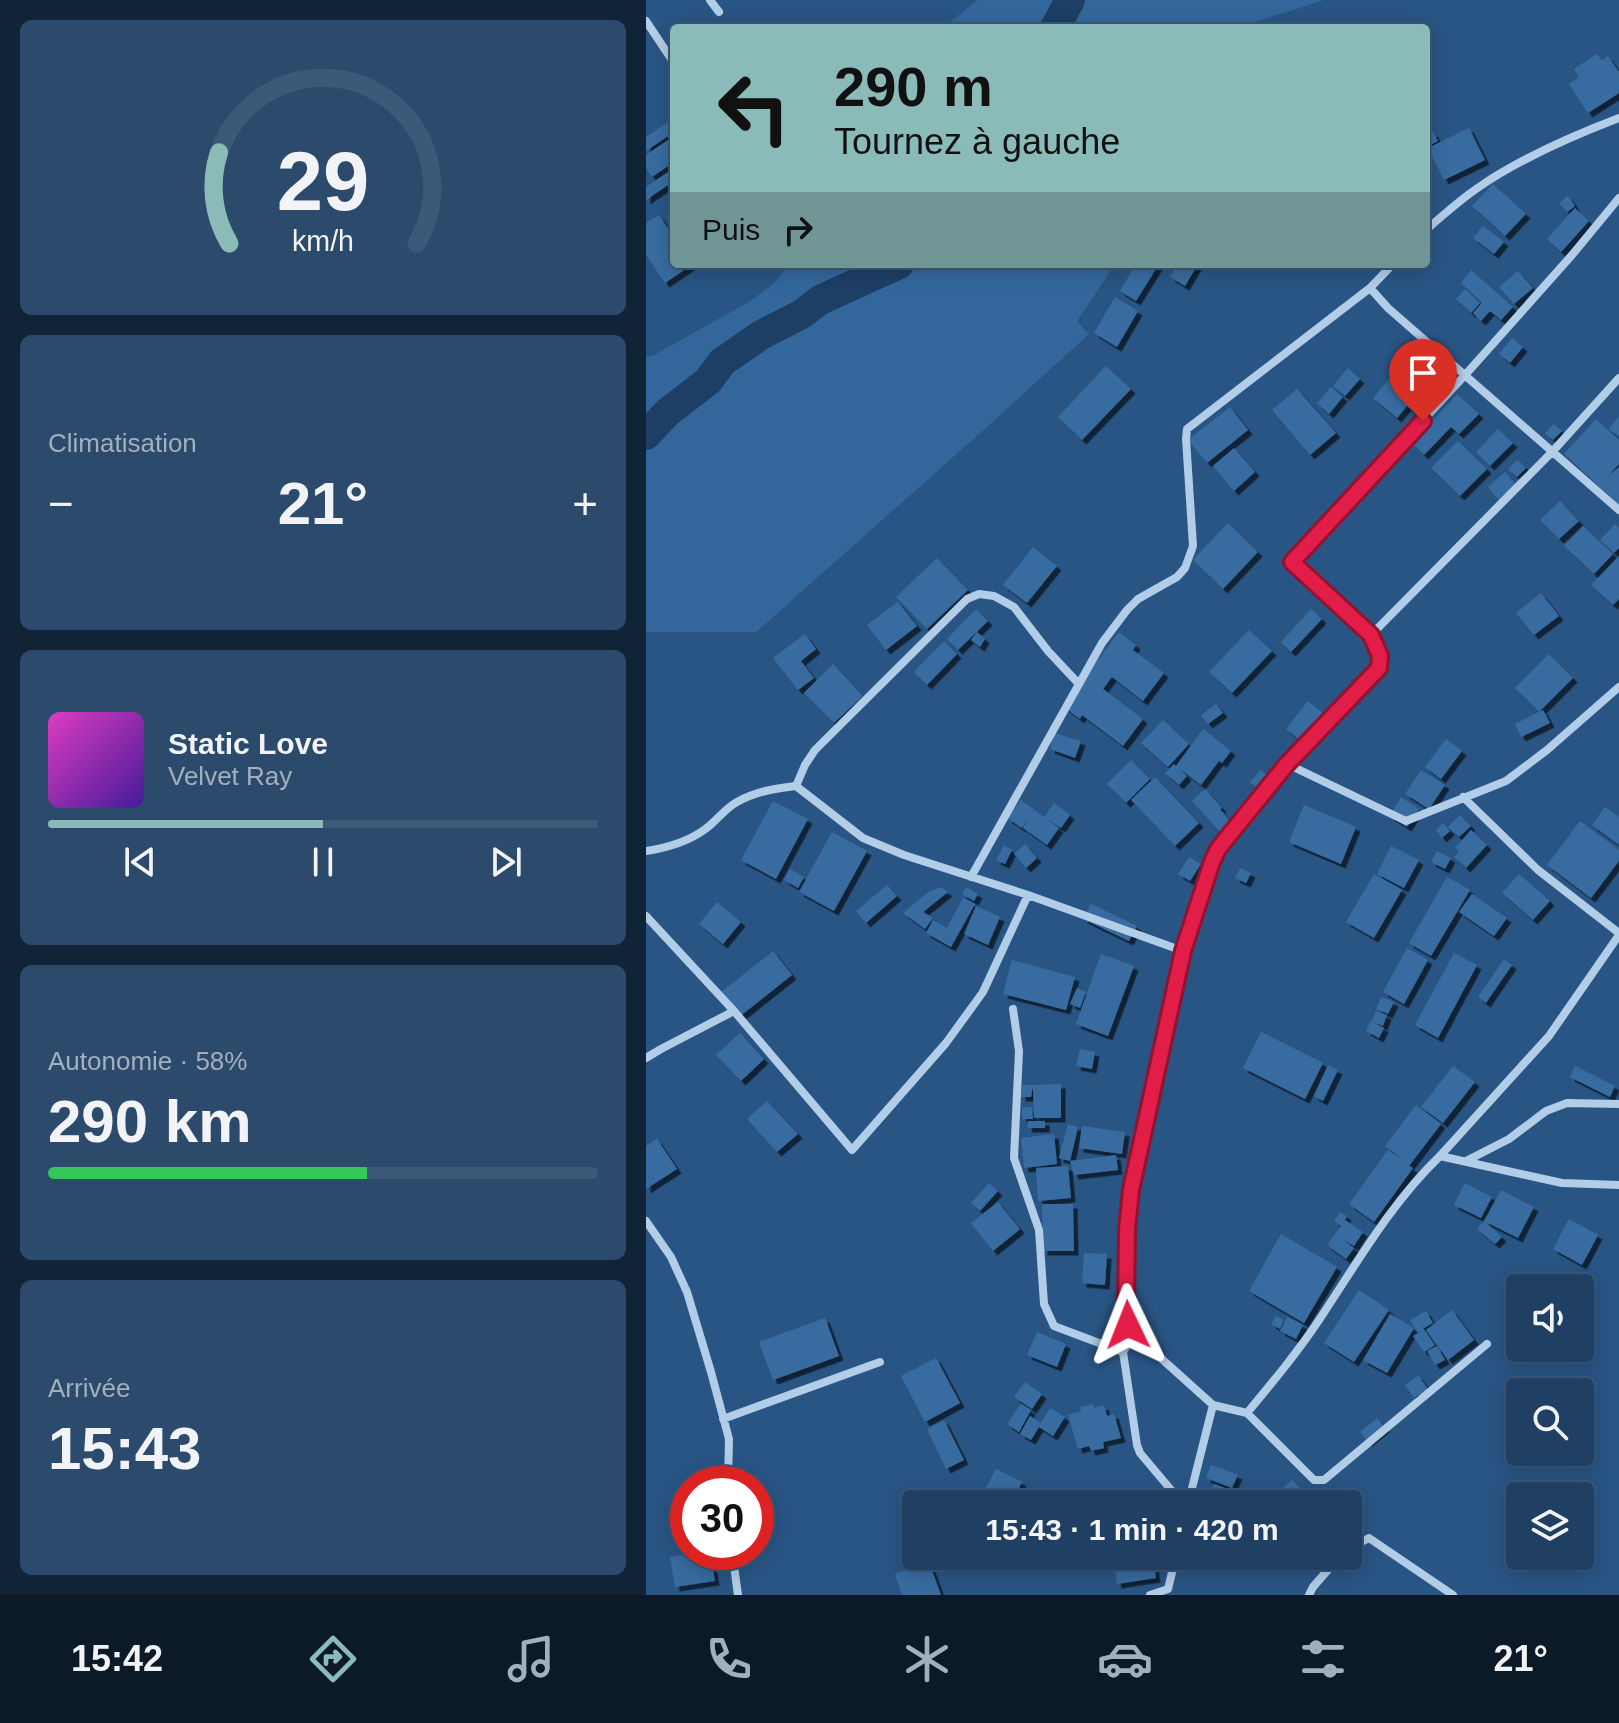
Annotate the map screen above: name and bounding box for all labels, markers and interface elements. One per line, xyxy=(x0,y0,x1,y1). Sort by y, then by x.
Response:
text: 290 m xyxy=(834,55,993,118)
icon: left xyxy=(702,56,806,160)
text: Tournez à gauche xyxy=(834,121,1120,162)
text: 29 xyxy=(277,134,369,227)
icon: right xyxy=(776,208,820,252)
text: Puis xyxy=(702,213,760,246)
text: km/h xyxy=(292,225,354,257)
pin xyxy=(1389,339,1457,421)
icon: arrive xyxy=(1401,351,1445,395)
text: Climatisation xyxy=(48,428,197,458)
text: 21° xyxy=(278,470,368,537)
text: − xyxy=(48,479,74,528)
text: + xyxy=(572,479,598,528)
text: Static Love xyxy=(168,727,328,760)
text: Velvet Ray xyxy=(168,761,292,791)
icon: previous xyxy=(118,840,162,884)
icon: pause xyxy=(301,840,345,884)
icon: next xyxy=(484,840,528,884)
text: Autonomie · 58% xyxy=(48,1046,247,1076)
text: 290 km xyxy=(48,1088,252,1155)
map controls xyxy=(1506,1274,1594,1570)
button: sound xyxy=(1506,1274,1594,1362)
position arrow xyxy=(1086,1283,1170,1367)
text: Arrivée xyxy=(48,1373,130,1403)
button: search xyxy=(1506,1378,1594,1466)
text: 15:43 xyxy=(48,1415,201,1482)
speed limit sign: 30 xyxy=(670,1466,774,1570)
button: layers xyxy=(1506,1482,1594,1570)
text: 15:43 · 1 min · 420 m xyxy=(985,1513,1279,1546)
icon: directions xyxy=(305,1631,361,1687)
icon: music xyxy=(503,1631,559,1687)
icon: phone xyxy=(701,1631,757,1687)
icon: climate xyxy=(899,1631,955,1687)
icon: car xyxy=(1097,1631,1153,1687)
icon: filters xyxy=(1295,1631,1351,1687)
text: 15:42 xyxy=(71,1638,163,1679)
text: 21° xyxy=(1493,1638,1548,1679)

